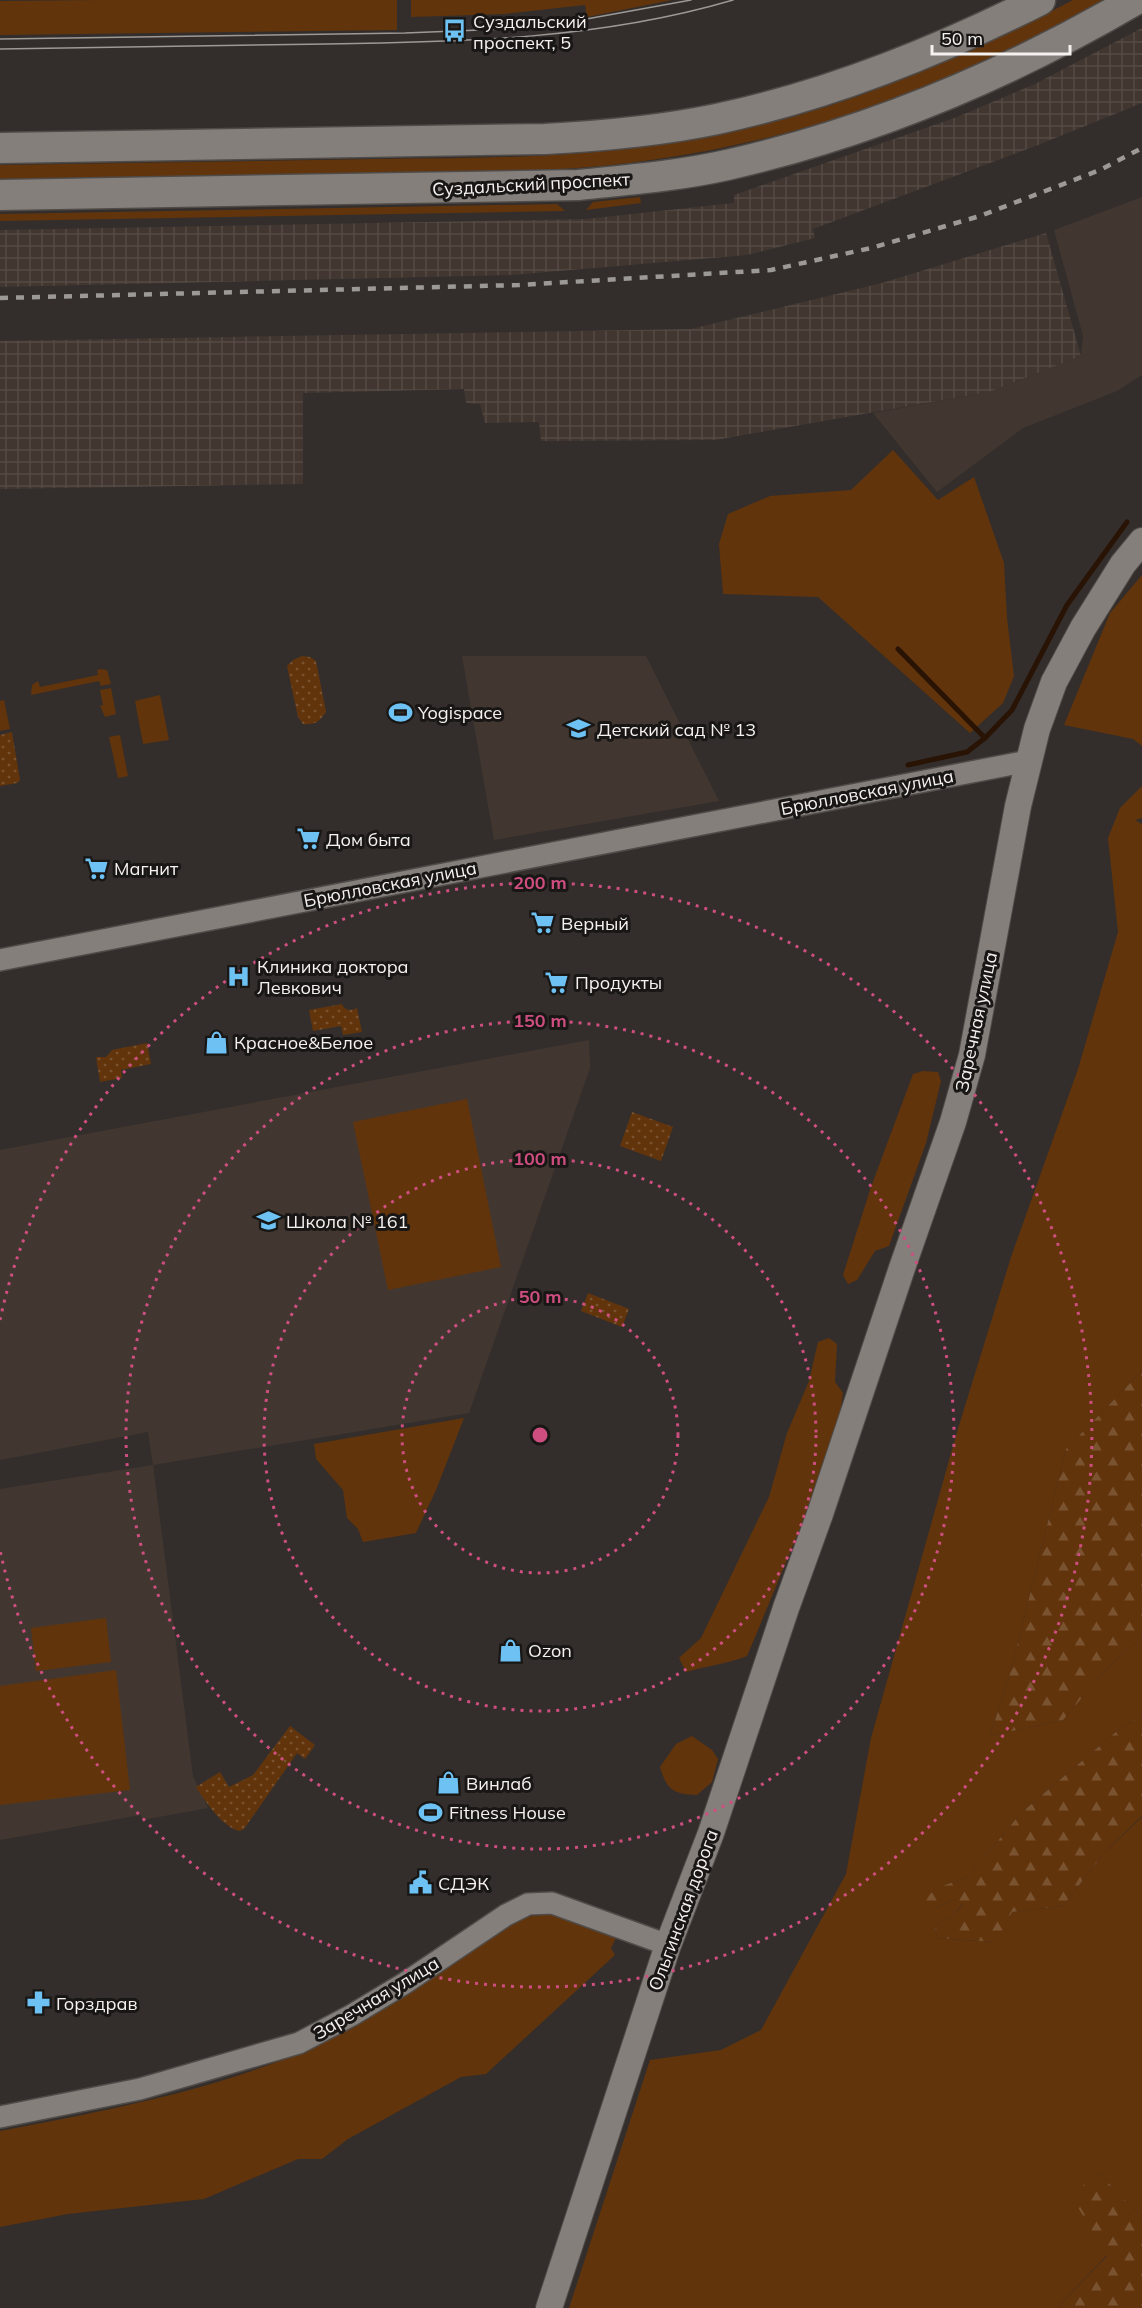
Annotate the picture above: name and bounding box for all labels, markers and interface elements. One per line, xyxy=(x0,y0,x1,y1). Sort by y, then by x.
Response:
place label: Суздальский проспект, 5 xyxy=(473,10,587,54)
bus stop icon: Суздальский проспект, 5 xyxy=(442,18,468,44)
scale bar xyxy=(932,18,1070,56)
text: 50 m xyxy=(941,27,983,50)
street label: Суздальский проспект xyxy=(431,167,631,201)
sports icon: Yogispace xyxy=(387,699,413,725)
place label: Yogispace xyxy=(417,701,502,724)
school or university icon: Детский сад № 13 xyxy=(566,716,592,742)
place label: Детский сад № 13 xyxy=(597,718,756,741)
street label: Брюлловская улица xyxy=(779,764,955,820)
supermarket icon: Дом быта xyxy=(295,826,321,852)
place label: Дом быта xyxy=(326,828,411,851)
supermarket icon: Магнит xyxy=(83,855,109,881)
street label: Брюлловская улица xyxy=(302,856,478,912)
place label: Магнит xyxy=(114,857,179,880)
text: 200 m xyxy=(513,871,567,894)
supermarket icon: Верный xyxy=(530,910,556,936)
place label: Верный xyxy=(561,912,629,935)
street label: Заречная улица xyxy=(950,950,1002,1094)
place label: Клиника доктора Левкович xyxy=(257,955,409,999)
hospital icon: Клиника доктора Левкович xyxy=(226,963,252,989)
supermarket icon: Продукты xyxy=(544,969,570,995)
place label: Продукты xyxy=(575,971,662,994)
text: 150 m xyxy=(513,1009,567,1032)
shop icon: Красное&Белое xyxy=(203,1029,229,1055)
place label: Красное&Белое xyxy=(234,1031,373,1054)
text: 100 m xyxy=(513,1147,567,1170)
school or university icon: Школа № 161 xyxy=(255,1208,281,1234)
place label: Школа № 161 xyxy=(286,1210,408,1233)
text: 50 m xyxy=(519,1285,561,1308)
centre of rings xyxy=(530,1425,550,1445)
shop icon: Ozon xyxy=(497,1637,523,1663)
place label: Ozon xyxy=(528,1639,572,1662)
shop icon: Винлаб xyxy=(435,1770,461,1796)
place label: Винлаб xyxy=(466,1772,532,1795)
sports icon: Fitness House xyxy=(418,1799,444,1825)
place label: Fitness House xyxy=(449,1801,566,1824)
street label: Ольгинская дорога xyxy=(643,1826,723,1994)
public building icon: СДЭК xyxy=(407,1870,433,1896)
place label: СДЭК xyxy=(438,1872,489,1895)
street label: Заречная улица xyxy=(309,1951,443,2045)
pharmacy icon: Горздрав xyxy=(25,1990,51,2016)
place label: Горздрав xyxy=(56,1992,138,2015)

